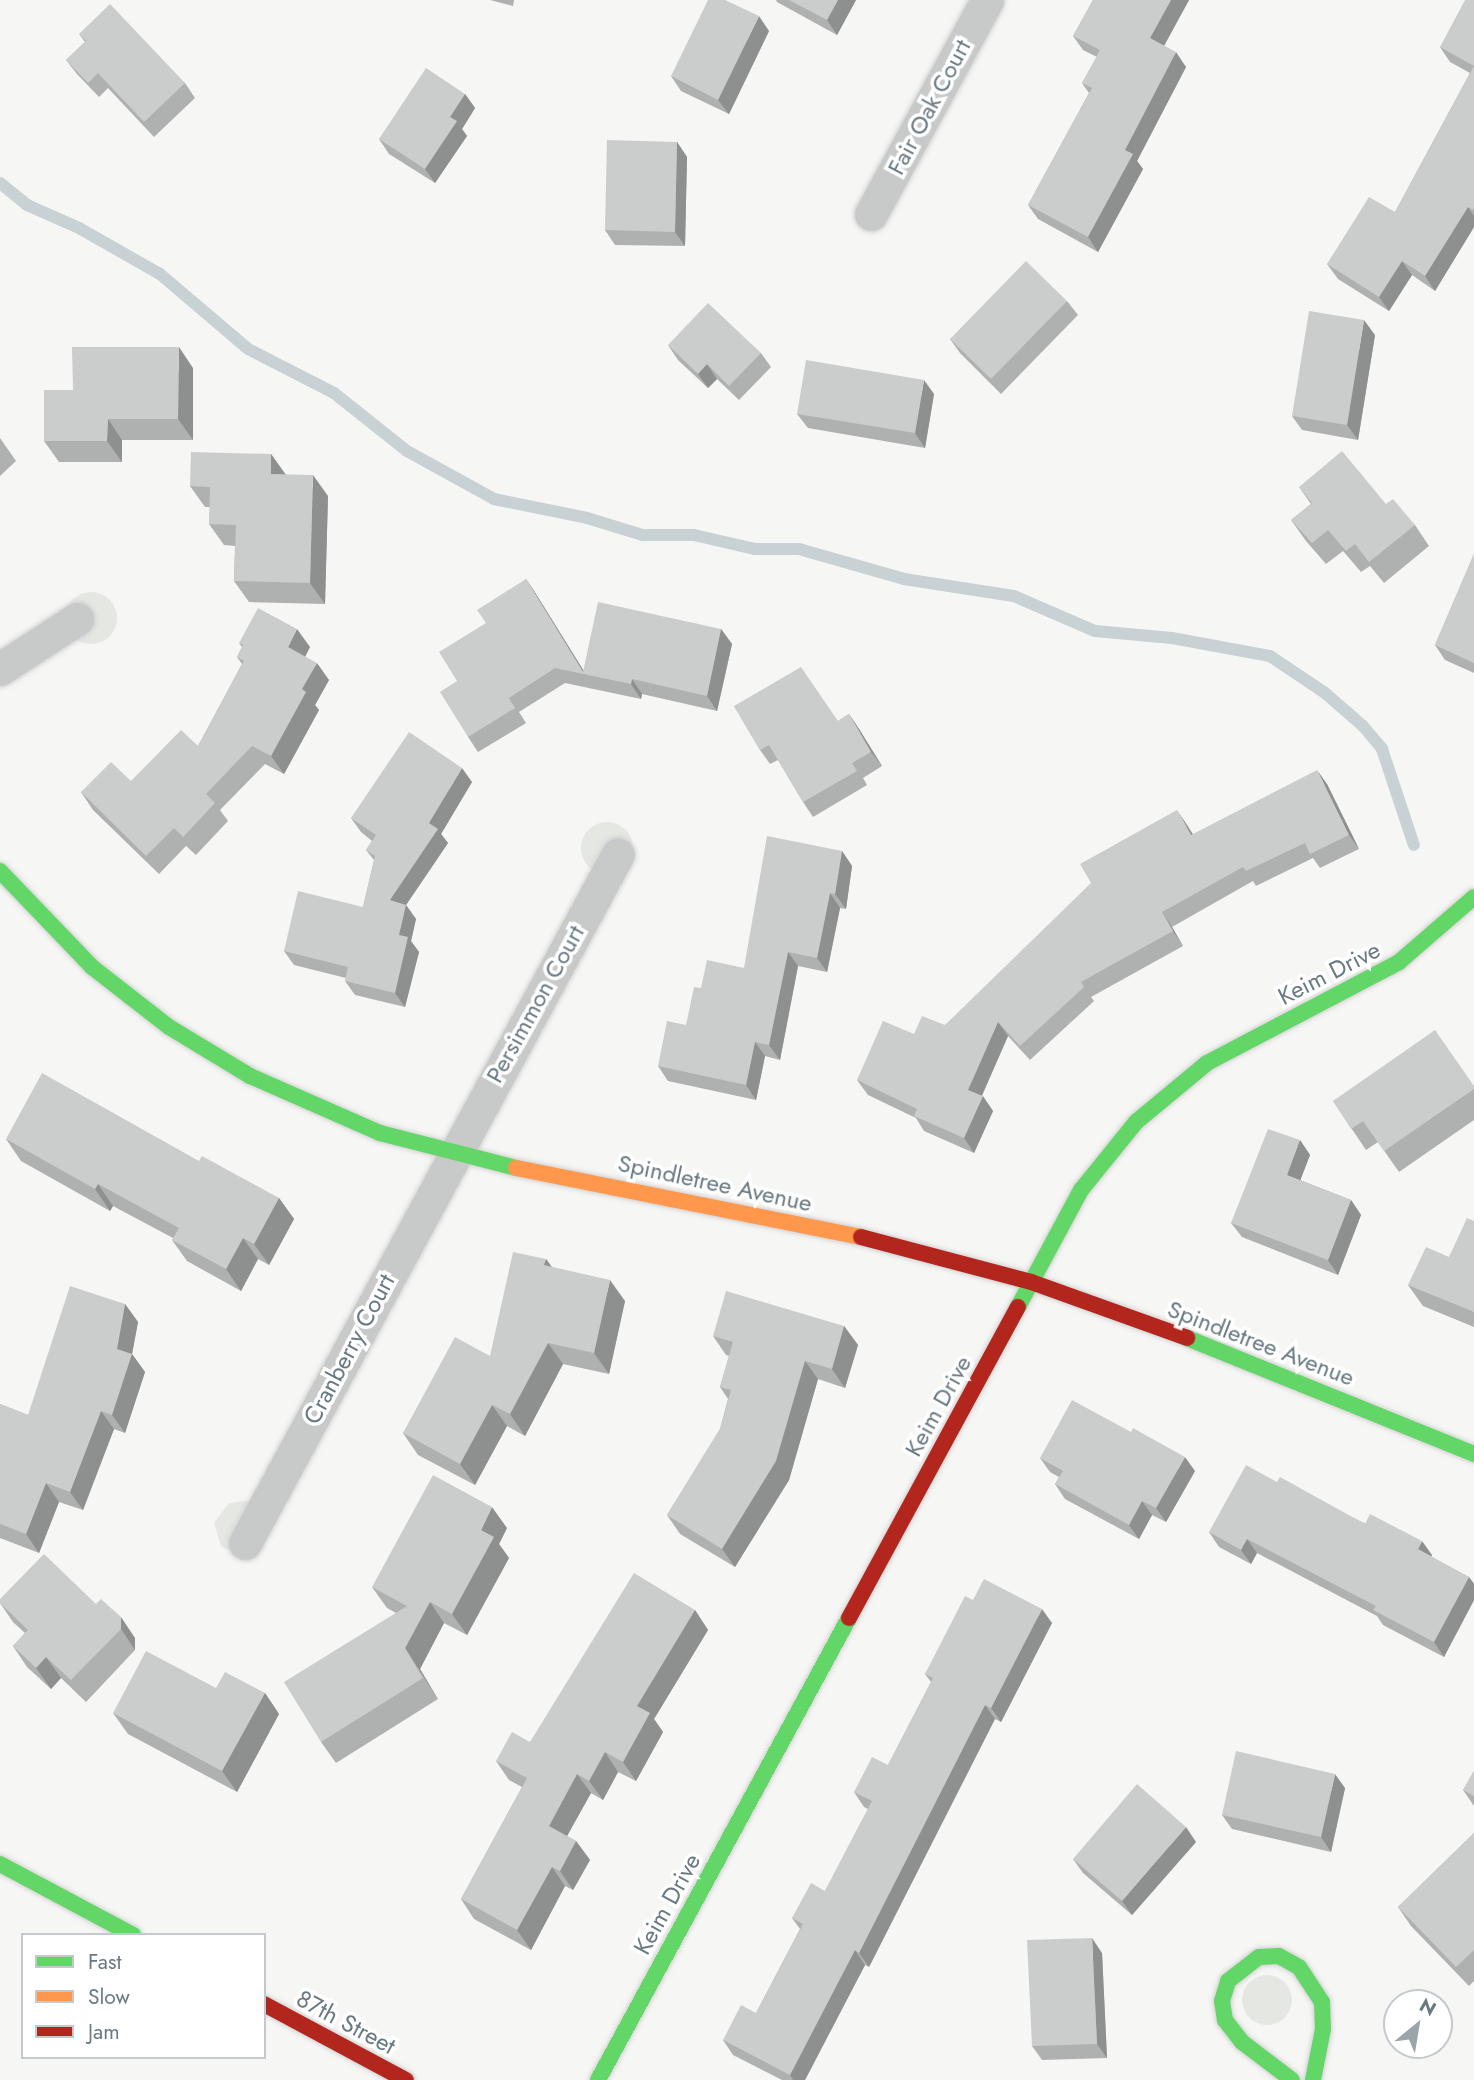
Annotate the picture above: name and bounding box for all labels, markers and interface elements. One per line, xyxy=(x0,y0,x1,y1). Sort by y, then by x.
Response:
street label: Fair Oak Court xyxy=(881,35,977,179)
street label: Persimmon Court xyxy=(480,920,590,1088)
street label: Keim Drive xyxy=(1273,935,1385,1011)
street label: Spindletree Avenue xyxy=(615,1148,815,1218)
street label: Cranberry Court xyxy=(297,1269,401,1429)
street label: Spindletree Avenue xyxy=(1164,1294,1358,1392)
street label: Keim Drive xyxy=(899,1351,977,1461)
street label: Keim Drive xyxy=(628,1849,706,1959)
legend xyxy=(21,1933,266,2059)
text: Fast xyxy=(88,1947,121,1977)
text: Slow xyxy=(88,1982,130,2012)
street label: 87th Street xyxy=(291,1984,401,2060)
north arrow xyxy=(1383,1989,1453,2059)
text: N xyxy=(1414,1992,1441,2023)
text: Jam xyxy=(88,2017,120,2047)

